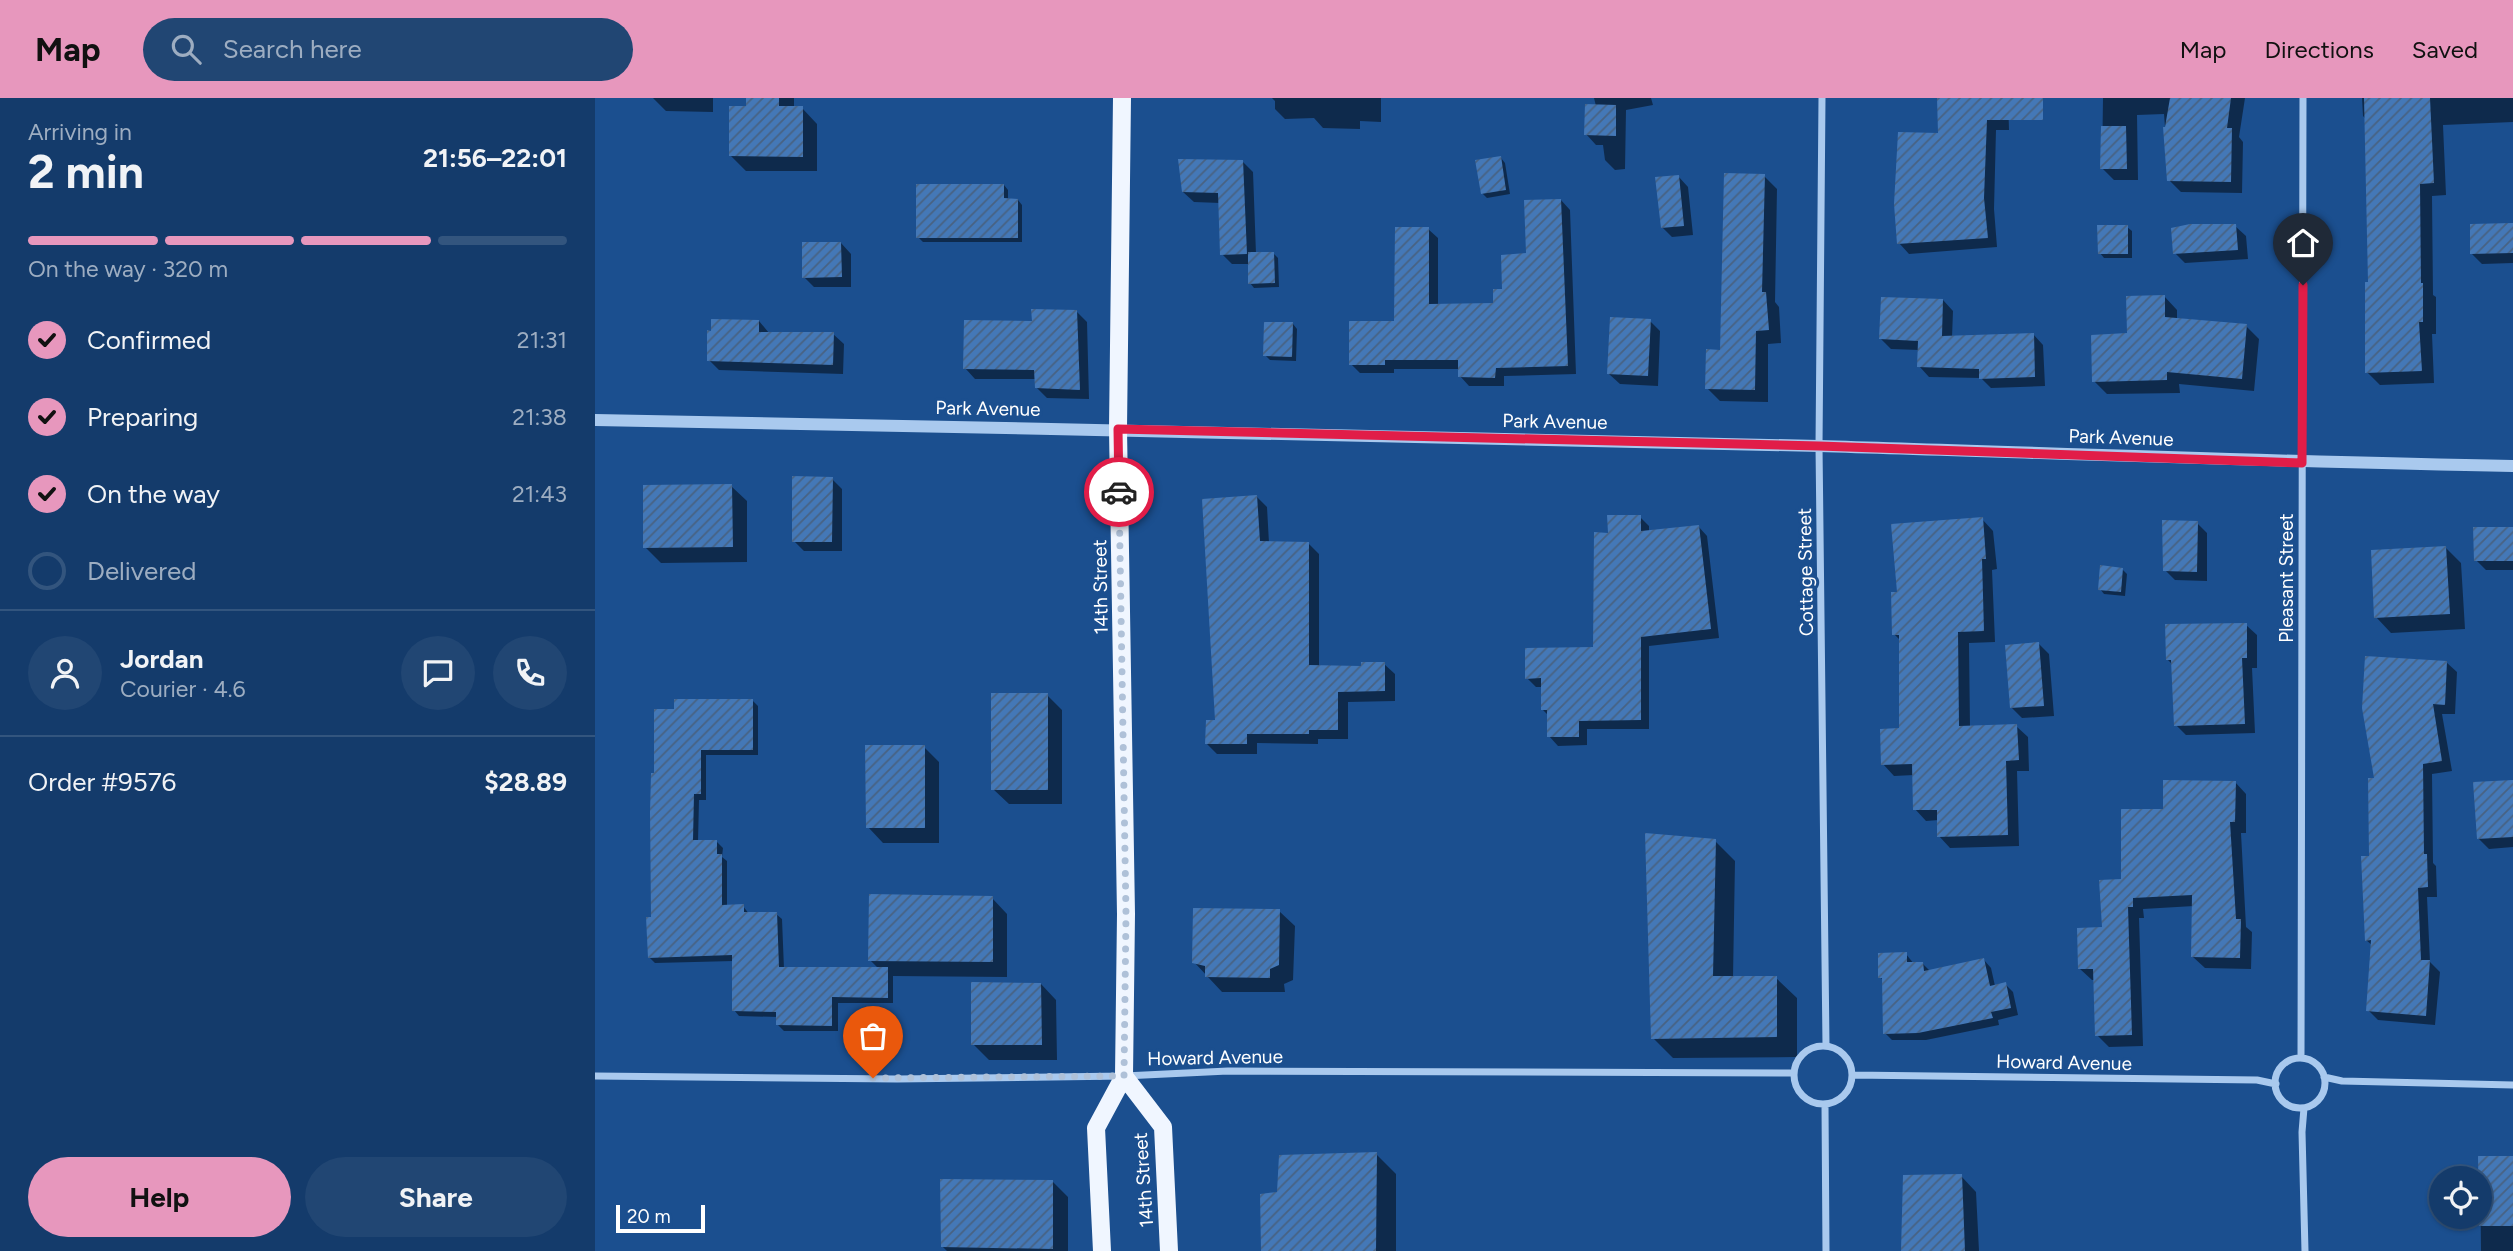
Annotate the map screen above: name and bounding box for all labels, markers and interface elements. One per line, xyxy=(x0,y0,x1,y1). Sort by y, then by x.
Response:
search box xyxy=(143,18,633,81)
text: Map xyxy=(35,30,101,69)
icon: search xyxy=(167,30,205,68)
text: Search here xyxy=(223,33,362,65)
text: Map xyxy=(2180,35,2226,64)
text: Directions xyxy=(2264,35,2374,64)
text: Saved xyxy=(2412,35,2478,64)
text: Arriving in xyxy=(28,118,132,146)
text: 21:56–22:01 xyxy=(423,142,567,174)
text: 2 min xyxy=(28,144,144,200)
pin xyxy=(2273,213,2333,285)
icon: home xyxy=(2284,224,2322,262)
text: On the way · 320 m xyxy=(28,255,228,283)
icon: check xyxy=(28,321,66,359)
text: Confirmed xyxy=(87,324,211,356)
text: 21:31 xyxy=(517,326,567,354)
street label: Park Avenue xyxy=(935,396,1041,421)
icon: check xyxy=(28,398,66,436)
text: Preparing xyxy=(87,401,198,433)
text: 21:38 xyxy=(512,403,567,431)
street label: Park Avenue xyxy=(1502,409,1608,434)
street label: Park Avenue xyxy=(2068,424,2174,451)
courier xyxy=(1084,457,1154,527)
icon: car xyxy=(1100,473,1138,511)
icon: check xyxy=(28,475,66,513)
text: On the way xyxy=(87,478,220,510)
text: 21:43 xyxy=(512,480,567,508)
street label: Cottage Street xyxy=(1793,508,1818,636)
street label: Pleasant Street xyxy=(2275,513,2298,643)
street label: 14th Street xyxy=(1088,539,1113,635)
text: Delivered xyxy=(87,555,196,587)
button: person xyxy=(28,636,102,710)
button: chat xyxy=(401,636,475,710)
button: phone xyxy=(493,636,567,710)
text: Jordan xyxy=(120,643,203,675)
text: Courier · 4.6 xyxy=(120,675,246,703)
text: Order #9576 xyxy=(28,766,176,798)
text: $28.89 xyxy=(484,766,567,798)
pin xyxy=(843,1006,903,1078)
icon: bag xyxy=(854,1017,892,1055)
street label: Howard Avenue xyxy=(1147,1045,1283,1070)
street label: Howard Avenue xyxy=(1996,1050,2132,1075)
street label: 14th Street xyxy=(1129,1132,1158,1228)
button: Help xyxy=(28,1157,291,1237)
button: Share xyxy=(305,1157,567,1237)
map controls xyxy=(2429,1166,2492,1229)
button: locate xyxy=(2429,1166,2492,1229)
scale bar xyxy=(616,1202,705,1234)
text: 20 m xyxy=(627,1205,671,1228)

